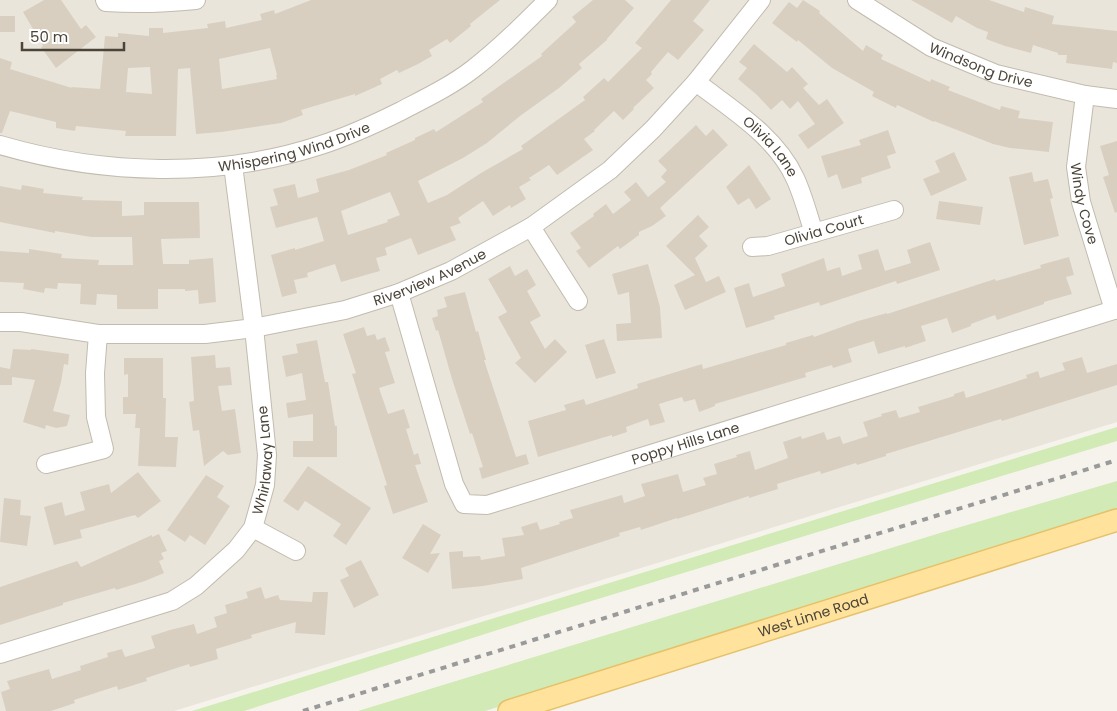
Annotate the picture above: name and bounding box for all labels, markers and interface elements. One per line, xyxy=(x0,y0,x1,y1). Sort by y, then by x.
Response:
scale bar xyxy=(22,20,125,52)
text: 50 m xyxy=(30,26,68,47)
street label: Windsong Drive xyxy=(926,37,1035,92)
street label: Olivia Lane xyxy=(738,111,803,181)
street label: Whispering Wind Drive xyxy=(217,117,373,176)
street label: Windy Cove xyxy=(1065,161,1103,247)
street label: Olivia Court xyxy=(782,209,866,251)
street label: Riverview Avenue xyxy=(371,243,490,310)
street label: Whirlaway Lane xyxy=(247,405,277,517)
street label: Poppy Hills Lane xyxy=(629,417,742,469)
street label: West Linne Road xyxy=(756,589,871,642)

